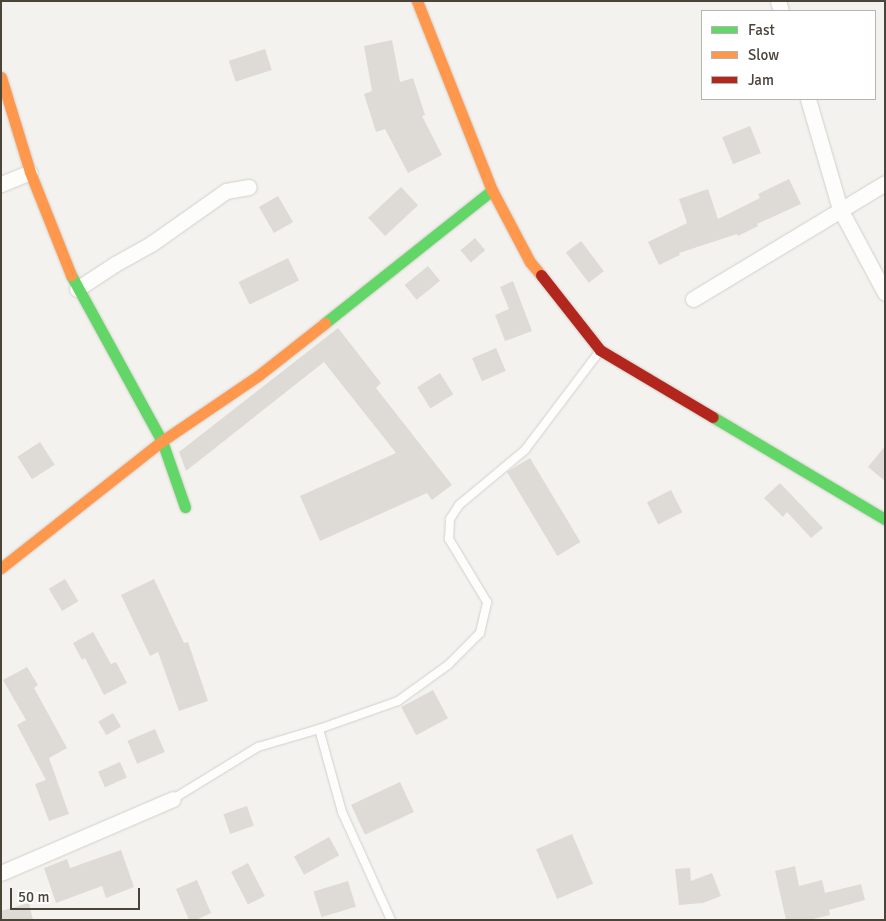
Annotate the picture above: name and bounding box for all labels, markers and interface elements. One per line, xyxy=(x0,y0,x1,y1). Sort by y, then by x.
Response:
legend xyxy=(701,10,876,100)
text: Fast xyxy=(748,21,775,39)
text: Slow xyxy=(748,46,779,64)
text: Jam xyxy=(748,71,774,89)
scale bar xyxy=(12,878,142,910)
text: 50 m xyxy=(18,888,49,906)

